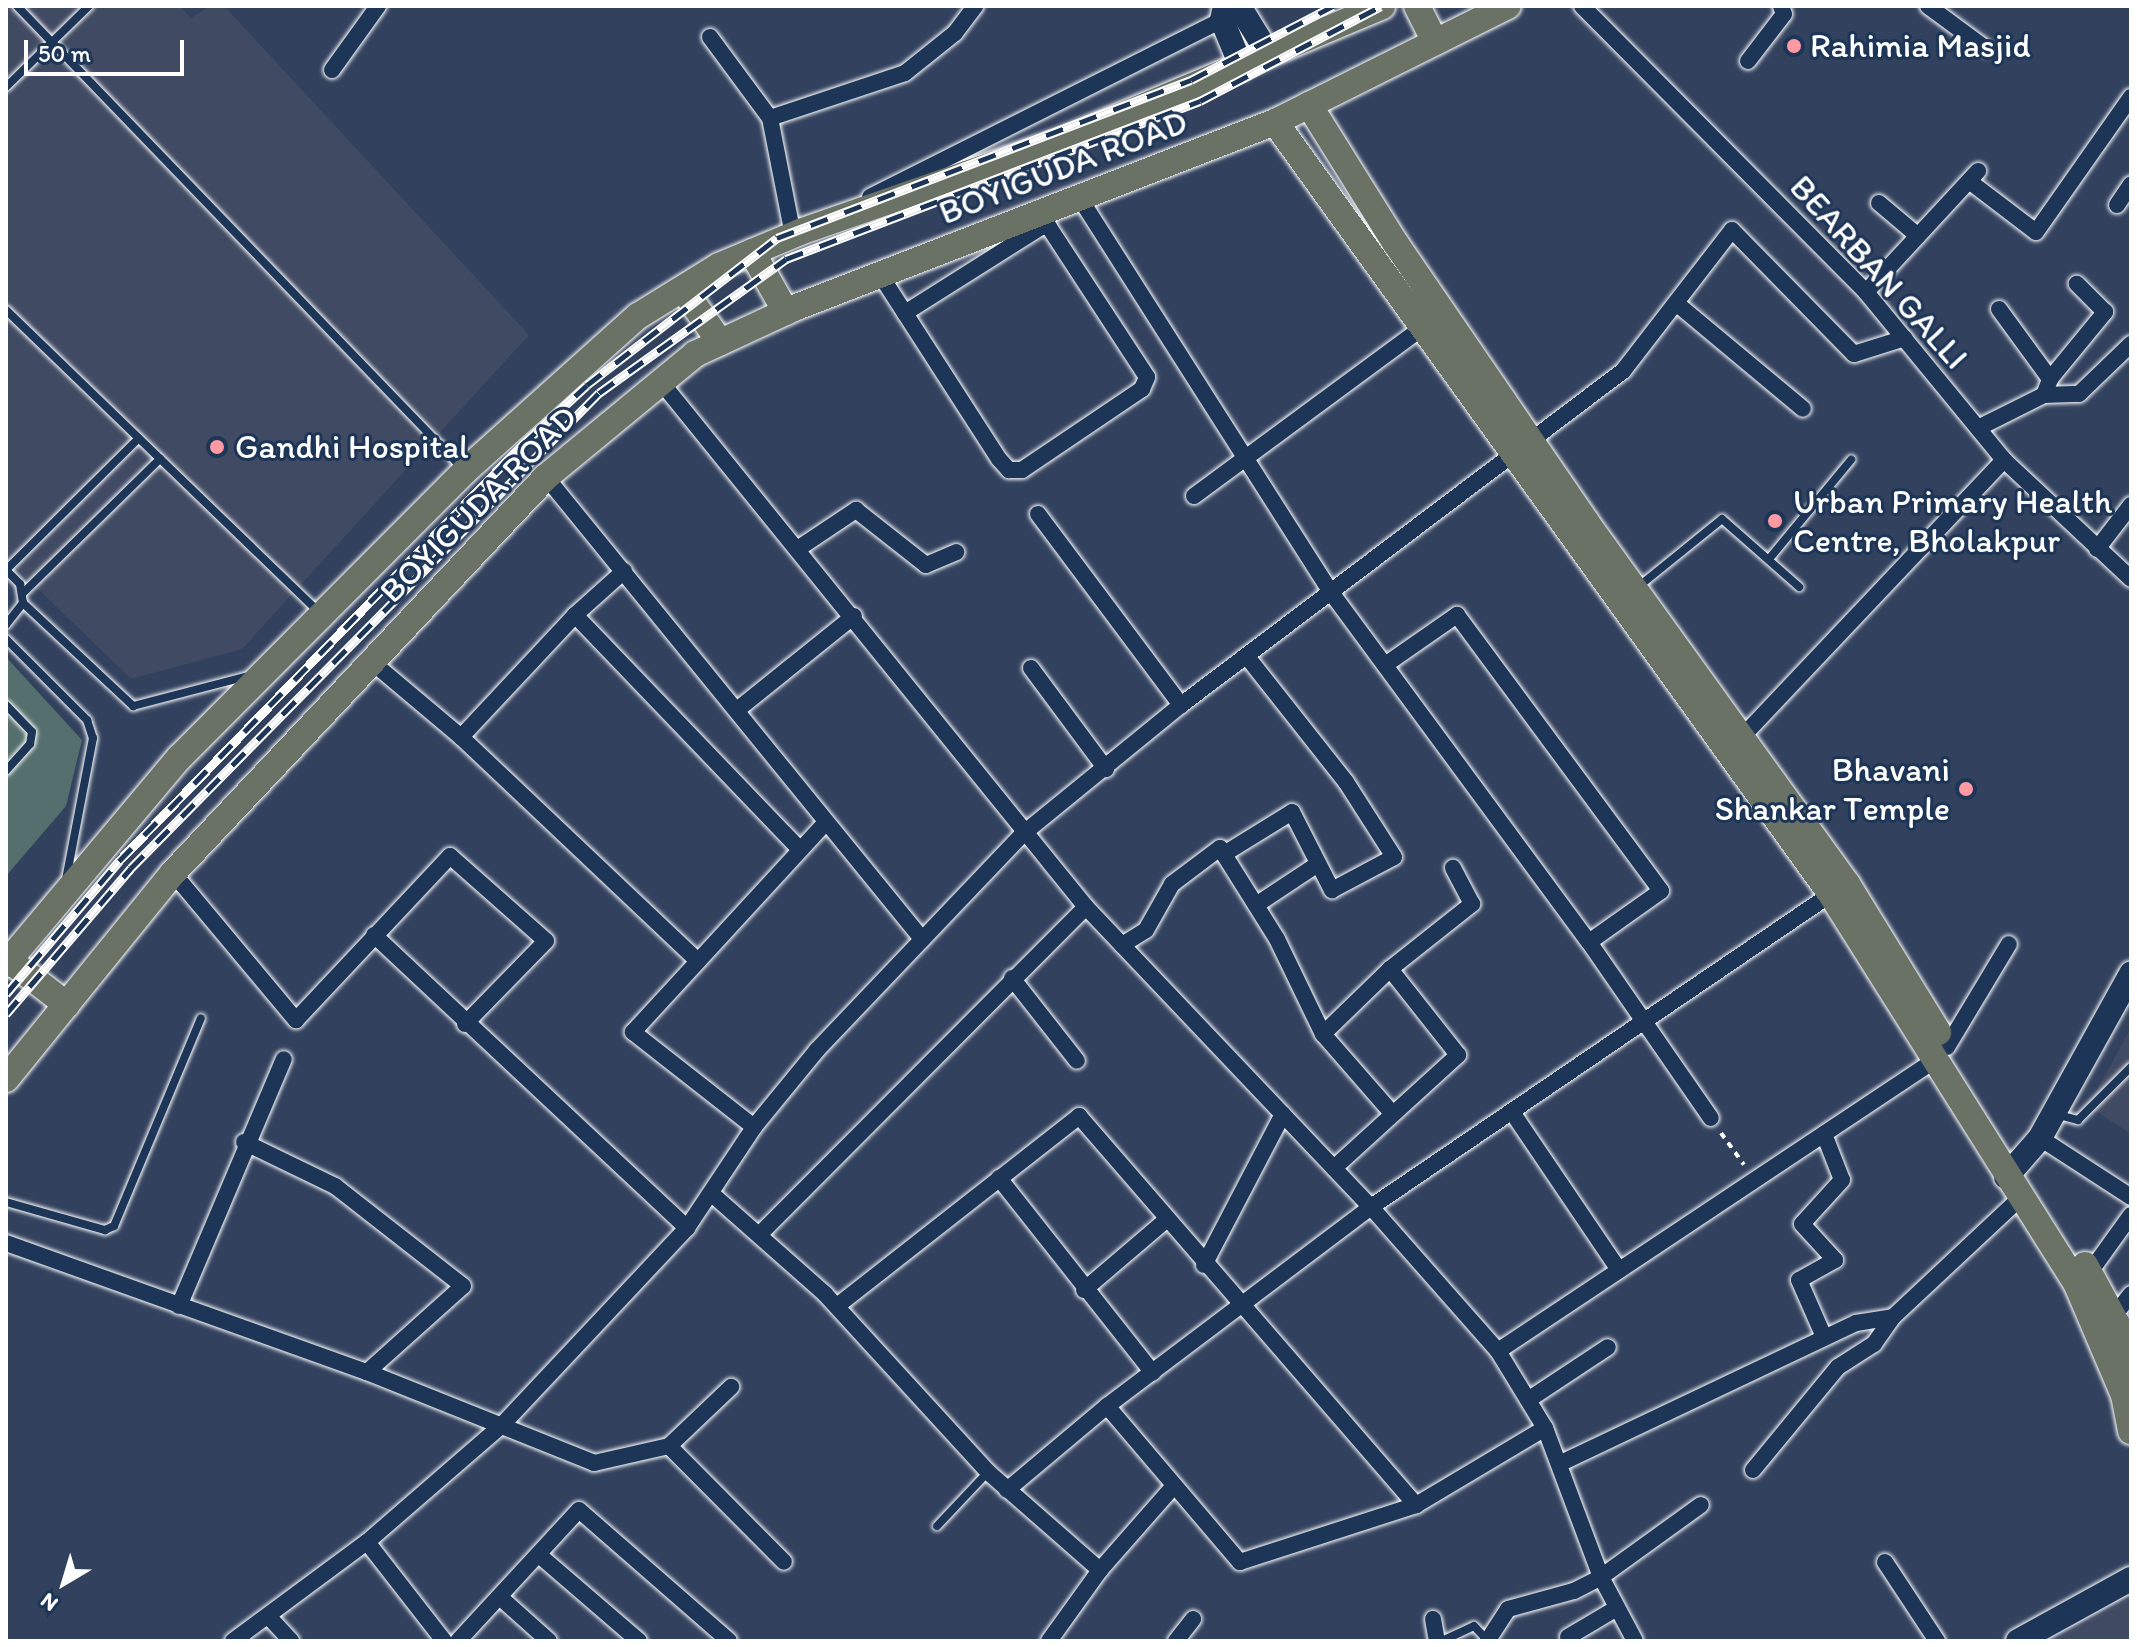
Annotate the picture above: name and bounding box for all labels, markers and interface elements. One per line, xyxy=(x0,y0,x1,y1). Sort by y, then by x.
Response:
scale bar xyxy=(28,24,188,74)
place label: Rahimia Masjid xyxy=(1810,26,2032,66)
marker: Rahimia Masjid xyxy=(1785,37,1803,55)
text: 50 m xyxy=(38,39,91,68)
street label: BOYIGUDA ROAD xyxy=(934,101,1192,233)
street label: BEARBAN GALLI xyxy=(1781,167,1977,377)
street label: BOYIGUDA ROAD xyxy=(371,397,585,611)
place label: Gandhi Hospital xyxy=(235,427,470,467)
marker: Gandhi Hospital xyxy=(206,436,228,458)
place label: Urban Primary Health Centre, Bholakpur xyxy=(1793,481,2111,560)
marker: Urban Primary Health Centre, Bholakpur xyxy=(1764,510,1786,532)
place label: Bhavani Shankar Temple xyxy=(1718,749,1950,828)
marker: Bhavani Shankar Temple xyxy=(1957,780,1975,798)
north arrow xyxy=(24,1543,104,1623)
text: N xyxy=(35,1587,63,1618)

